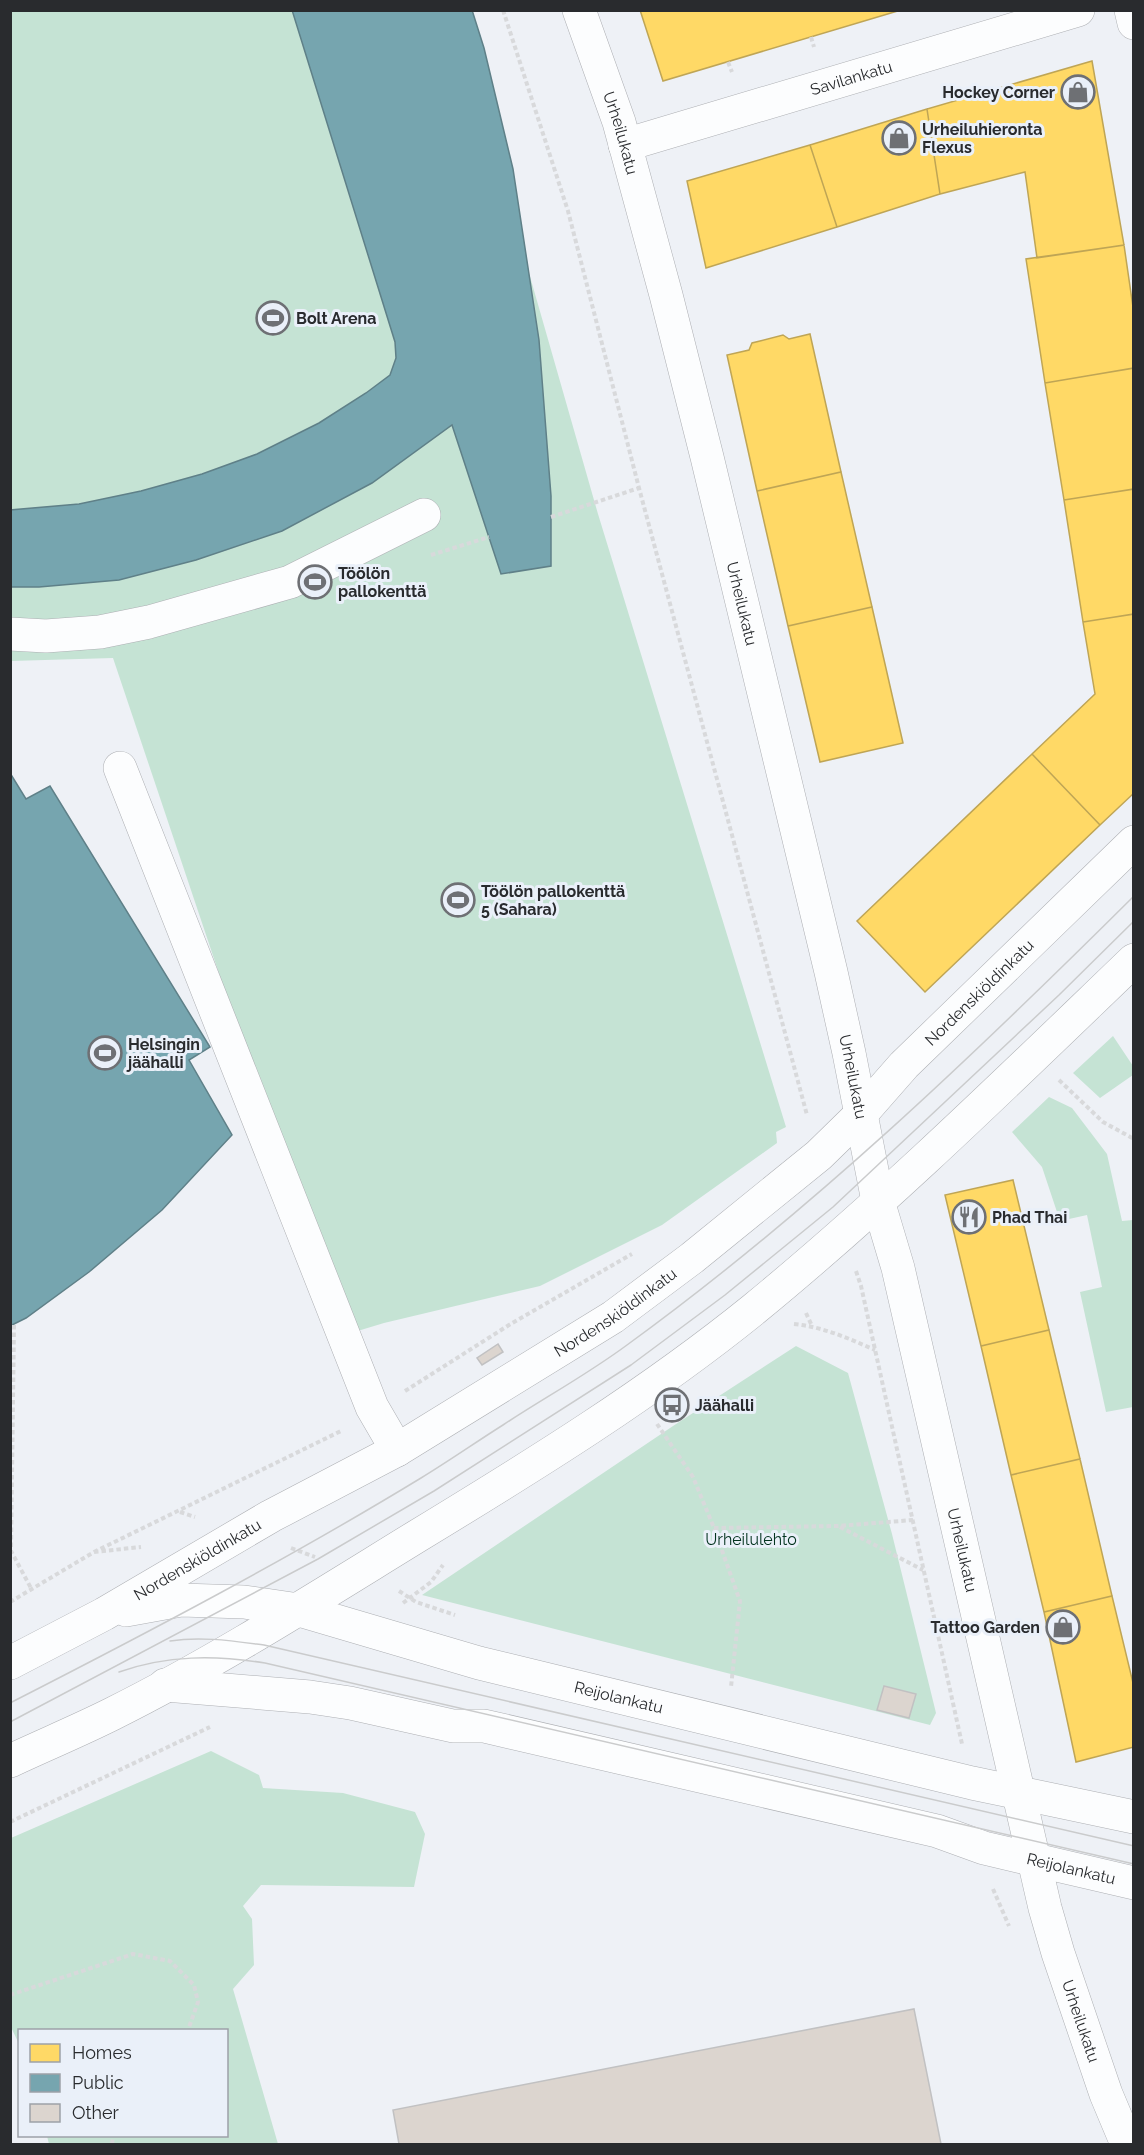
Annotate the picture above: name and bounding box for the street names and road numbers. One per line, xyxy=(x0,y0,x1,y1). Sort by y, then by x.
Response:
street label: Savilankatu xyxy=(808,56,894,99)
street label: Urheilukatu xyxy=(599,89,642,177)
street label: Urheilukatu xyxy=(723,560,762,647)
street label: Nordenskiöldinkatu xyxy=(921,935,1037,1049)
street label: Urheilukatu xyxy=(836,1033,871,1120)
street label: Nordenskiöldinkatu xyxy=(550,1264,680,1361)
street label: Urheilukatu xyxy=(944,1506,982,1594)
street label: Nordenskiöldinkatu xyxy=(130,1515,264,1604)
street label: Reijolankatu xyxy=(572,1677,665,1717)
street label: Reijolankatu xyxy=(1025,1849,1117,1888)
street label: Urheilukatu xyxy=(1058,1977,1104,2065)

